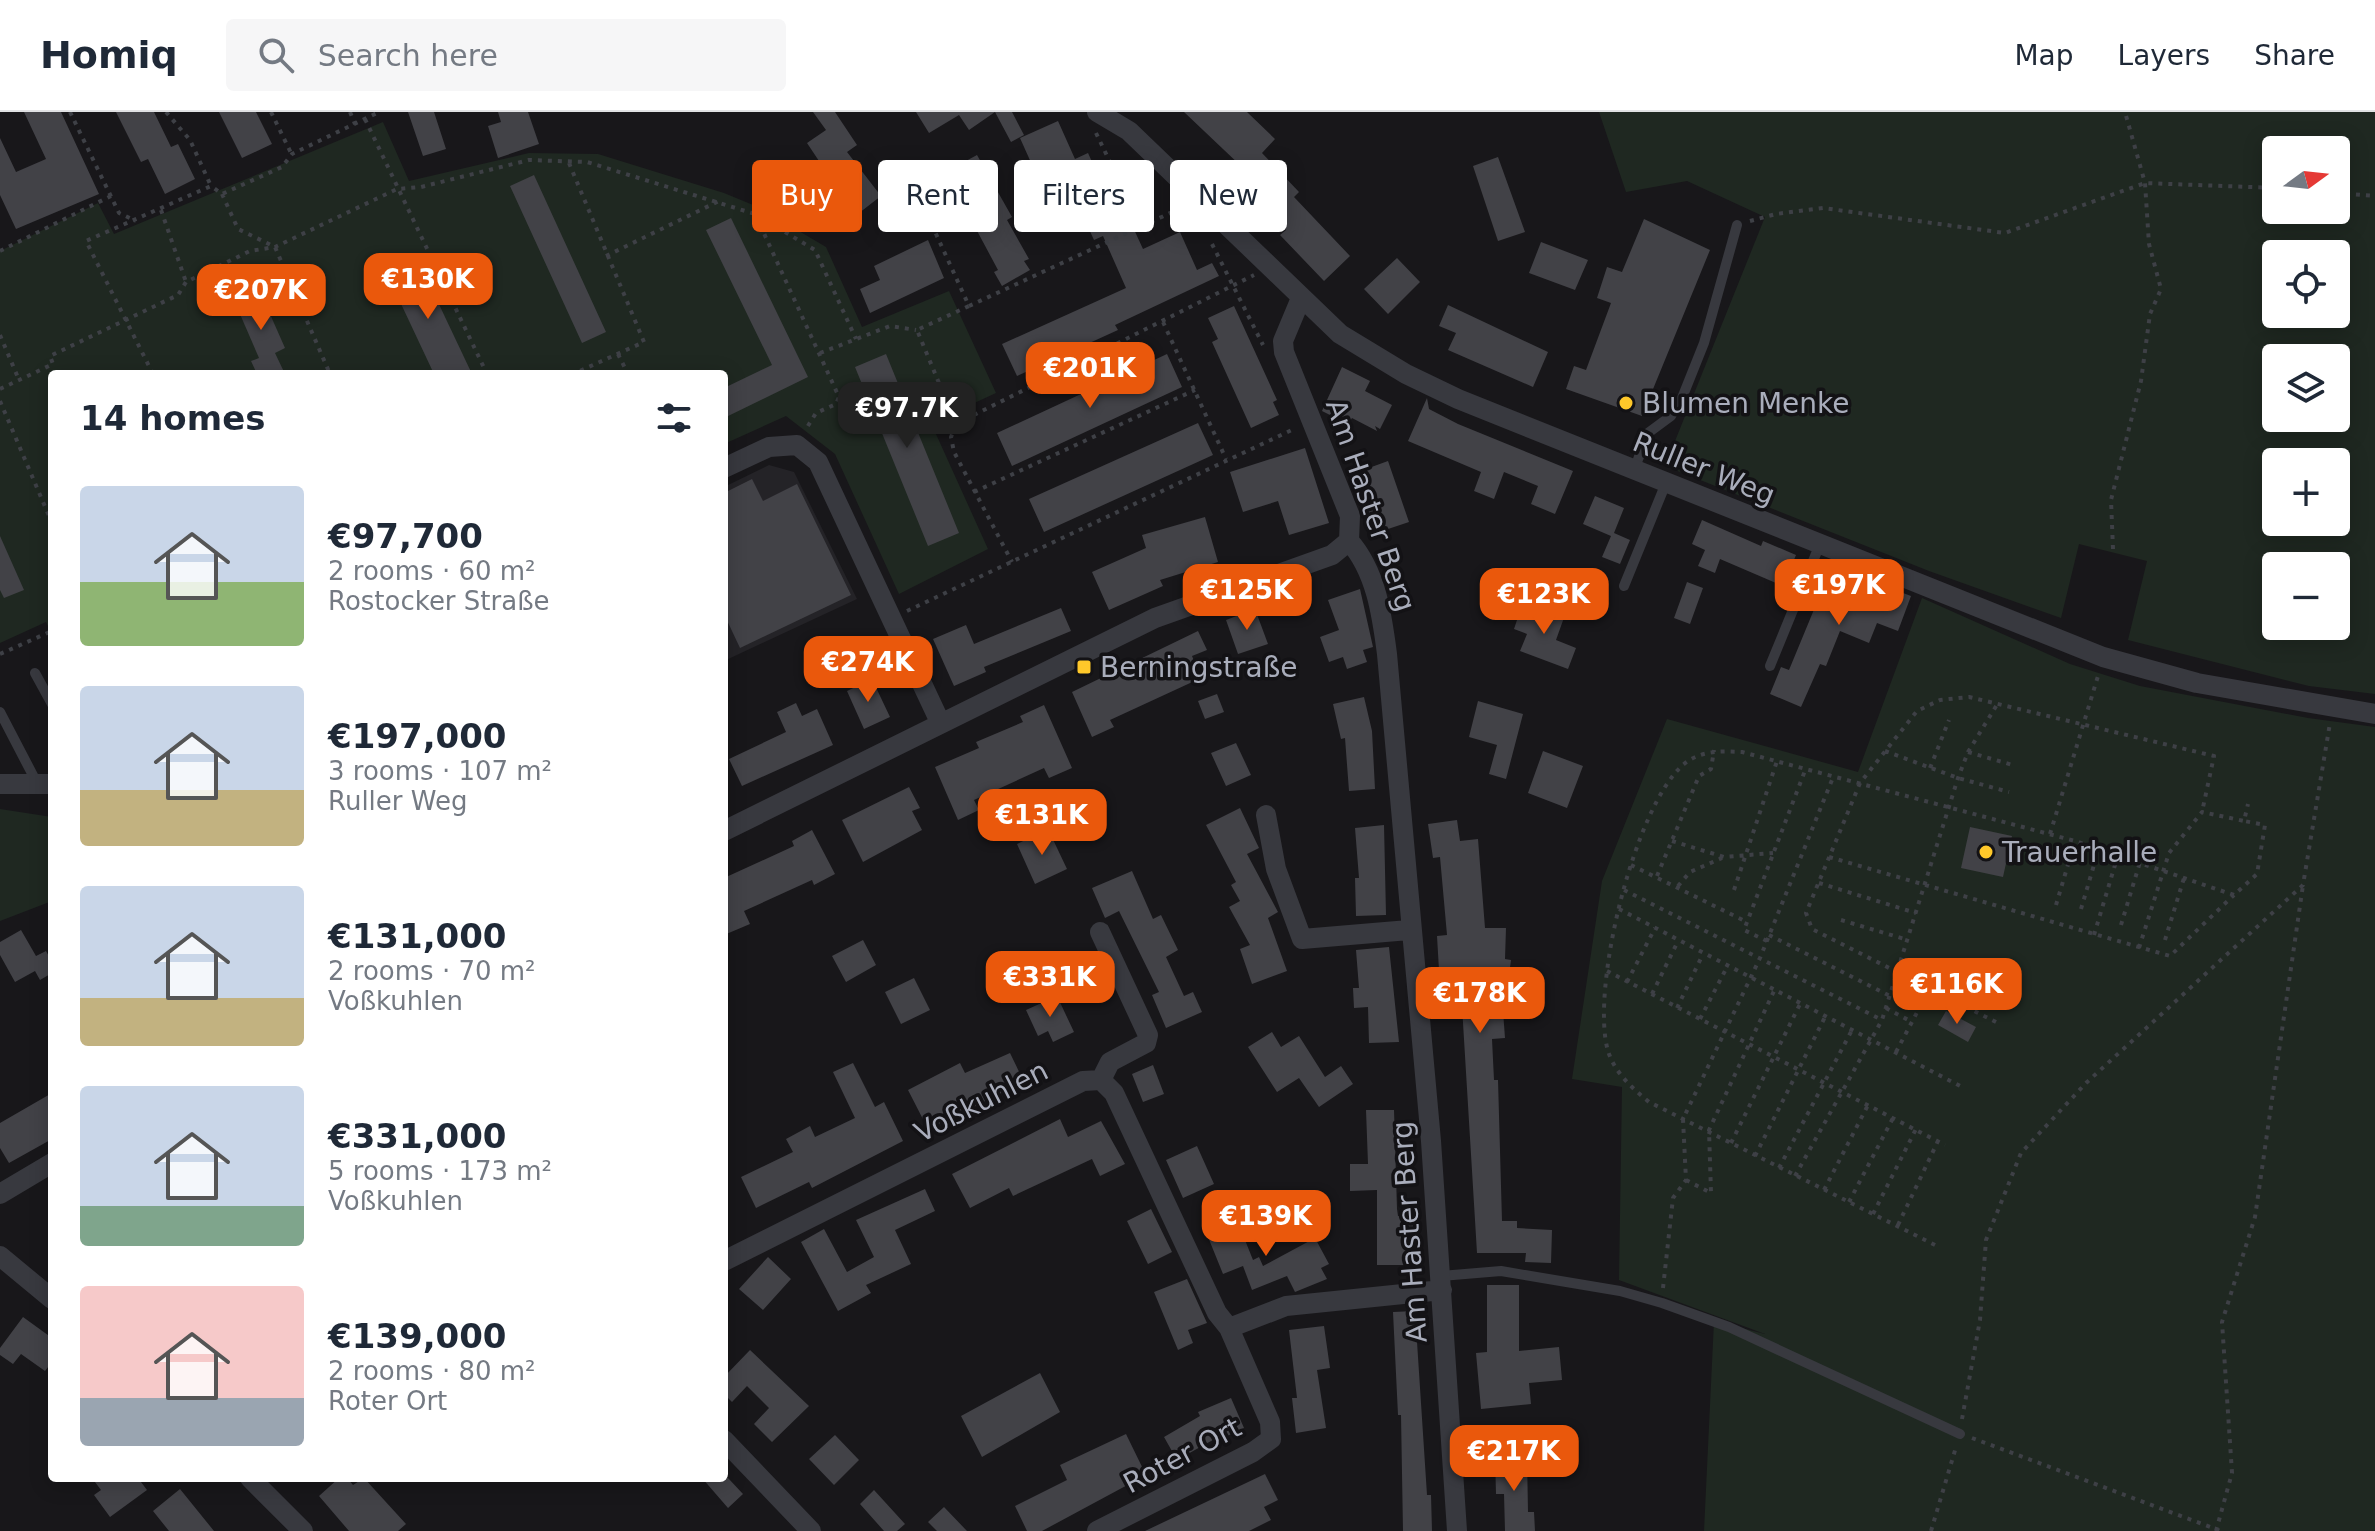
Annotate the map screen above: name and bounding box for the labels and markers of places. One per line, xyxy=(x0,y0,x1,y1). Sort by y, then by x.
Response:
pin: €130K xyxy=(372,253,484,321)
pin: €207K xyxy=(205,264,317,332)
pin: €201K xyxy=(1034,342,1146,410)
pin: €97.7K xyxy=(842,382,972,450)
place label: Blumen Menke xyxy=(1642,387,1849,420)
marker: Blumen Menke xyxy=(1617,394,1635,412)
pin: €197K xyxy=(1783,559,1895,627)
pin: €125K xyxy=(1191,564,1303,632)
pin: €123K xyxy=(1488,568,1600,636)
pin: €274K xyxy=(812,636,924,704)
place label: Berningstraße xyxy=(1100,651,1298,684)
marker: Berningstraße xyxy=(1075,658,1093,676)
pin: €131K xyxy=(986,789,1098,857)
place label: Trauerhalle xyxy=(2001,836,2157,869)
marker: Trauerhalle xyxy=(1977,843,1995,861)
pin: €331K xyxy=(994,951,1106,1019)
pin: €116K xyxy=(1901,958,2013,1026)
pin: €178K xyxy=(1424,967,1536,1035)
pin: €139K xyxy=(1210,1190,1322,1258)
pin: €217K xyxy=(1458,1425,1570,1493)

